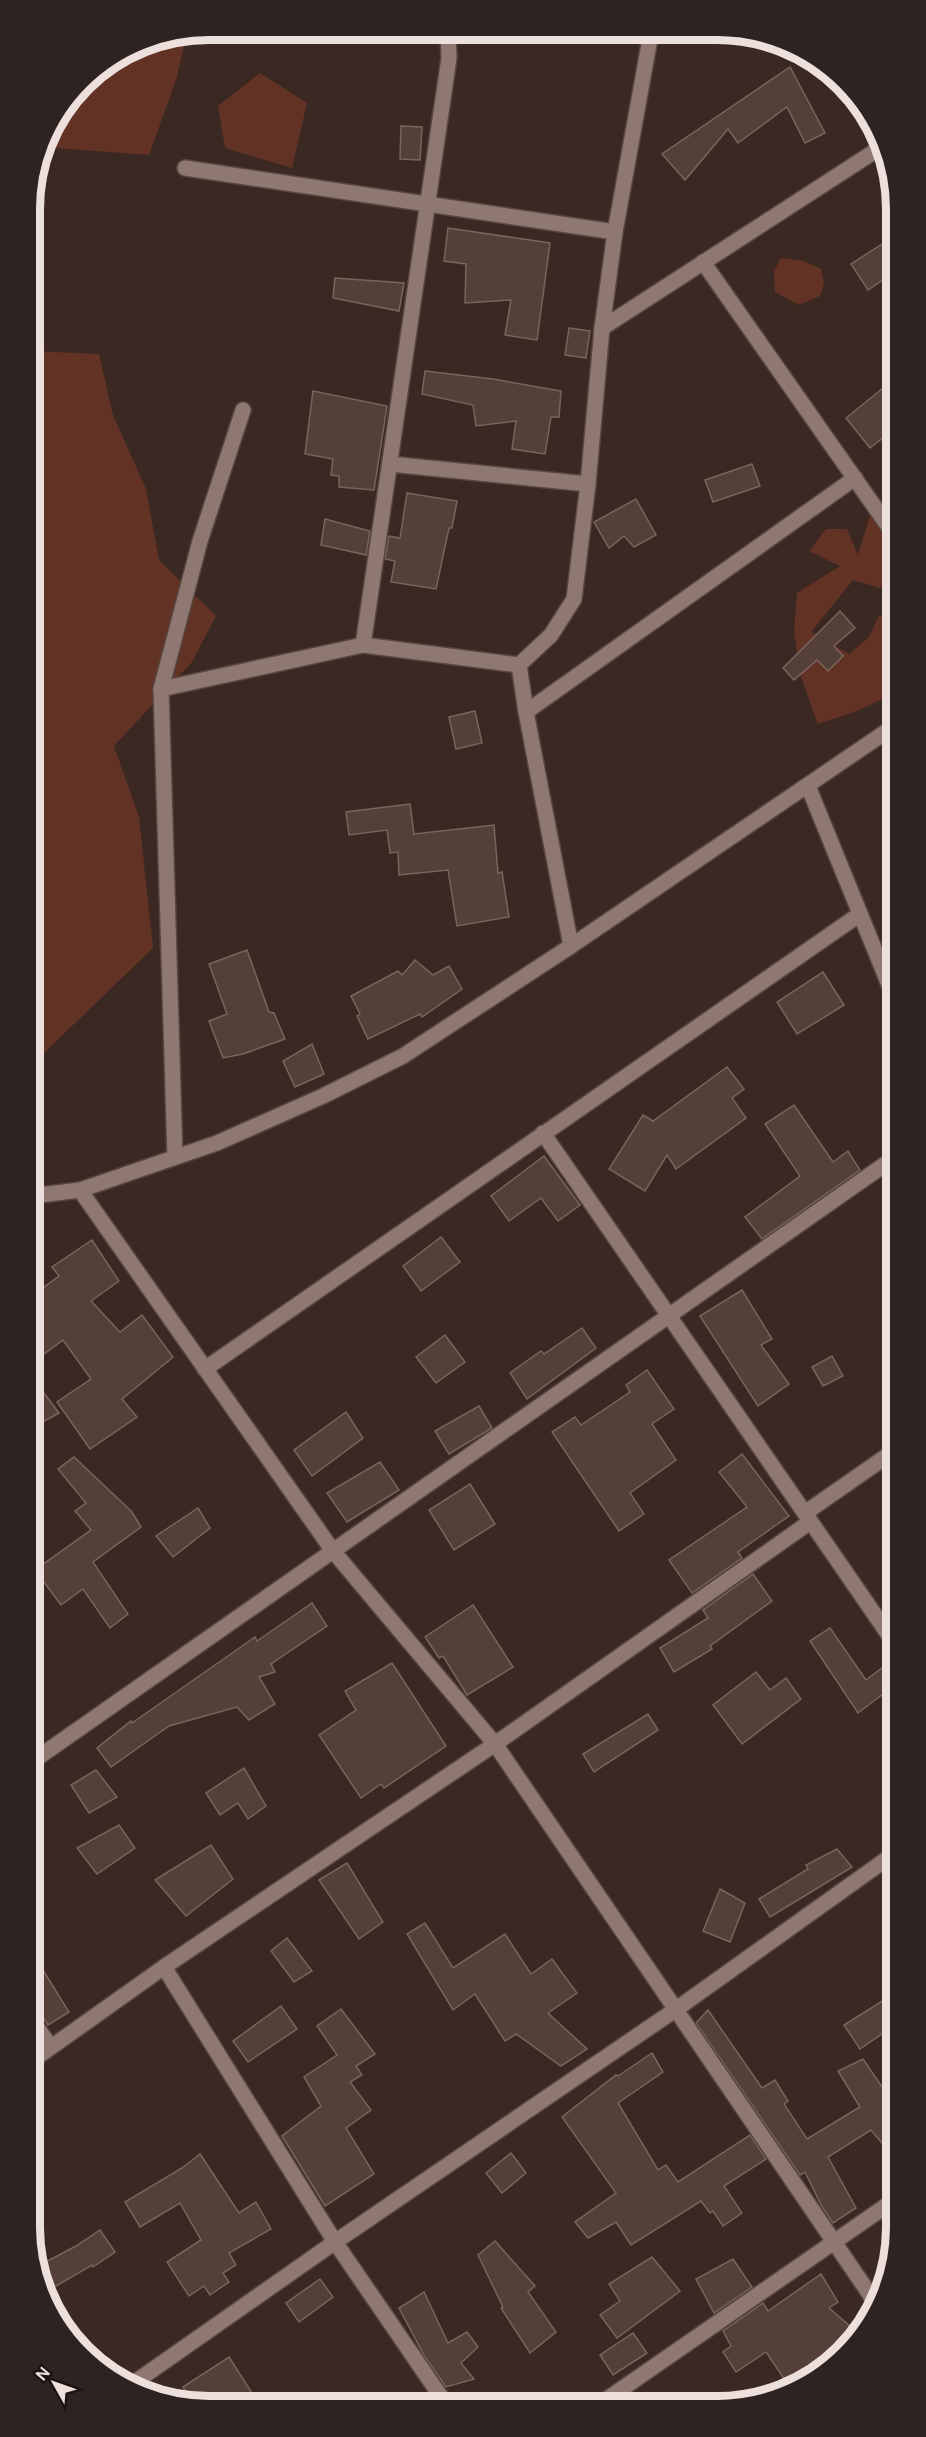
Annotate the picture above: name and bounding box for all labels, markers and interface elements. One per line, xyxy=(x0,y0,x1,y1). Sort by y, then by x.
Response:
north arrow xyxy=(24,2353,84,2413)
text: N xyxy=(31,2362,55,2385)

